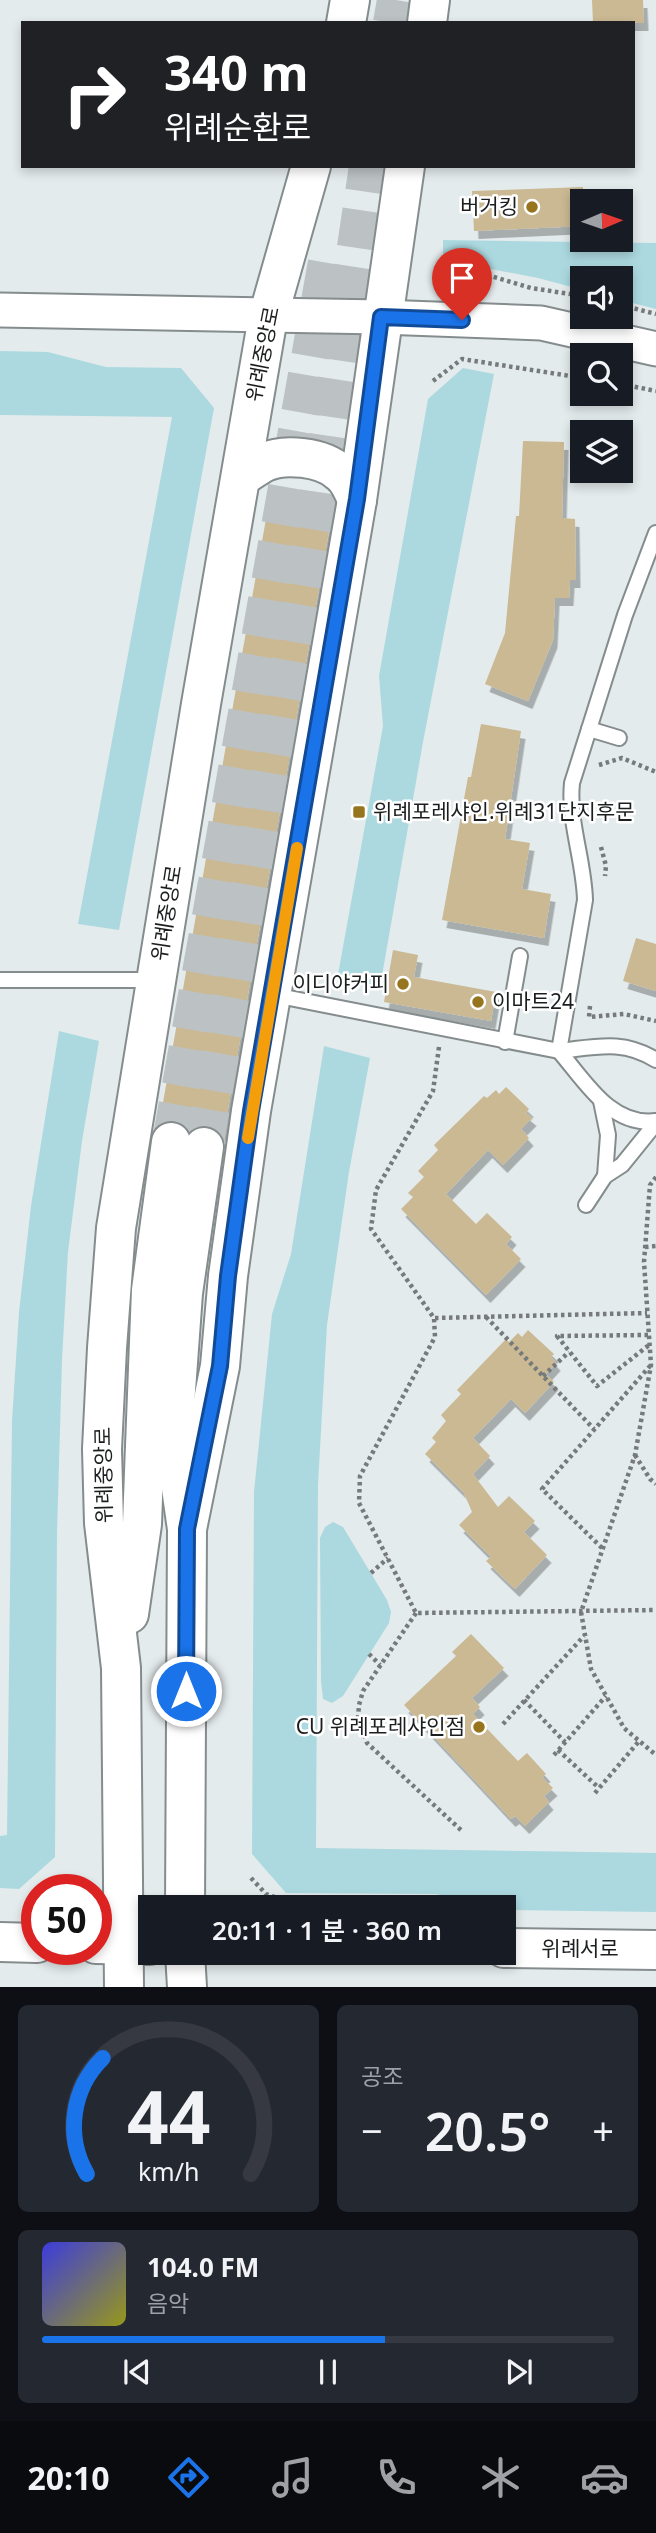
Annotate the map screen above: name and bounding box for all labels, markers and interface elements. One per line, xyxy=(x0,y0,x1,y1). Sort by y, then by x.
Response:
text: 340 m xyxy=(164,39,309,105)
icon: right xyxy=(49,49,140,140)
text: 위례순환로 xyxy=(164,105,311,148)
north arrow xyxy=(570,189,634,252)
map controls xyxy=(570,189,633,483)
place label: 버거킹 xyxy=(460,192,518,220)
marker: 버거킹 xyxy=(524,199,540,215)
pin xyxy=(432,248,492,320)
icon: arrive xyxy=(443,259,481,297)
button: sound xyxy=(570,266,633,329)
street label: 위례중앙로 xyxy=(239,304,285,404)
button: search xyxy=(570,343,633,406)
button: layers xyxy=(570,420,633,483)
place label: 위례포레샤인.위례31단지후문 xyxy=(373,797,635,825)
marker: 위례포레샤인.위례31단지후문 xyxy=(351,804,367,820)
street label: 위례중앙로 xyxy=(145,863,187,963)
place label: 이디야커피 xyxy=(292,969,389,997)
marker: 이디야커피 xyxy=(395,976,411,992)
place label: 이마트24 xyxy=(492,987,574,1015)
marker: 이마트24 xyxy=(470,994,486,1010)
street label: 위례중앙로 xyxy=(88,1426,118,1524)
position arrow xyxy=(149,1654,223,1728)
place label: CU 위례포레샤인점 xyxy=(296,1712,465,1740)
marker: CU 위례포레샤인점 xyxy=(471,1719,487,1735)
speed limit sign: 50 xyxy=(21,1874,112,1965)
text: 20:11 · 1 분 · 360 m xyxy=(212,1912,442,1948)
street label: 위례서로 xyxy=(541,1934,619,1962)
text: 공조 xyxy=(361,2060,403,2092)
text: 44 xyxy=(127,2067,210,2166)
text: 20.5° xyxy=(425,2095,550,2166)
text: − xyxy=(361,2104,383,2156)
text: + xyxy=(592,2104,614,2156)
text: km/h xyxy=(138,2154,199,2188)
text: 104.0 FM xyxy=(147,2249,259,2285)
text: 음악 xyxy=(147,2287,189,2319)
icon: previous xyxy=(118,2353,156,2391)
icon: pause xyxy=(309,2353,347,2391)
icon: next xyxy=(500,2353,538,2391)
icon: directions xyxy=(164,2453,213,2502)
icon: music xyxy=(268,2453,317,2502)
icon: phone xyxy=(372,2453,421,2502)
icon: climate xyxy=(476,2453,525,2502)
icon: car xyxy=(580,2453,629,2502)
text: 20:10 xyxy=(27,2456,110,2499)

